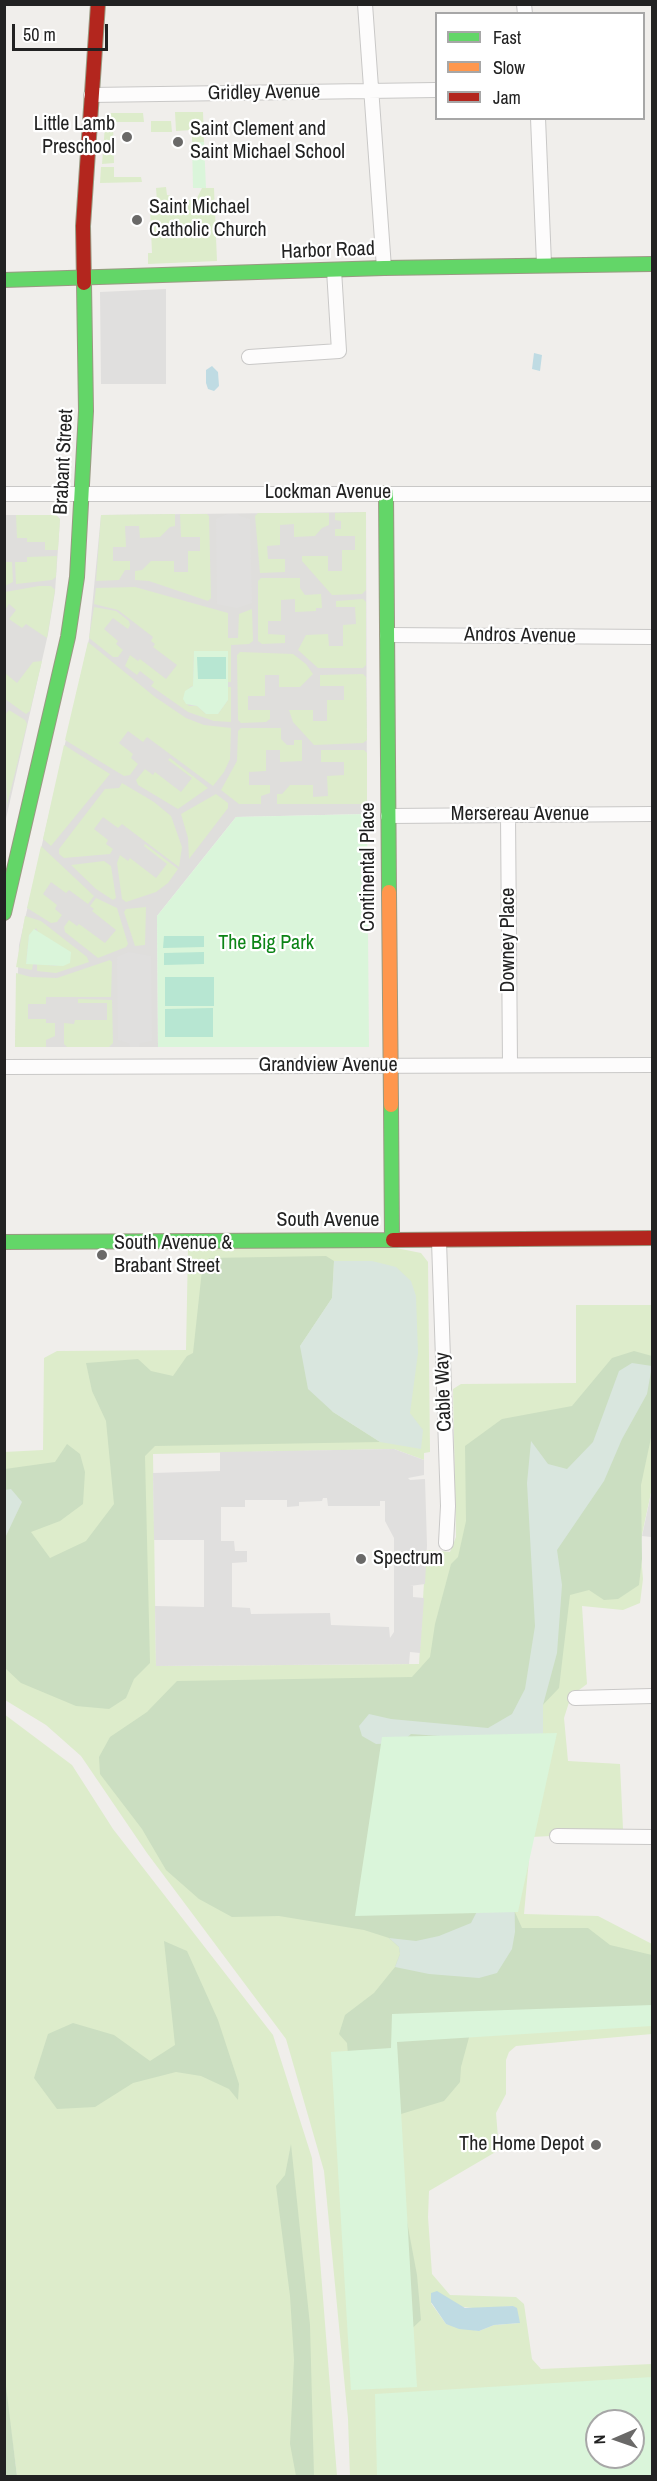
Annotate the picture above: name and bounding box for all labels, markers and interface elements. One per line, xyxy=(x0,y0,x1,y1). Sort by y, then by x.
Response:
scale bar xyxy=(15,12,111,50)
legend xyxy=(435,12,645,120)
text: 50 m xyxy=(23,22,56,47)
text: Fast xyxy=(493,25,521,50)
text: Slow xyxy=(493,55,525,80)
street label: Gridley Avenue xyxy=(207,80,321,106)
text: Jam xyxy=(493,85,521,110)
place label: Little Lamb Preschool xyxy=(34,113,115,160)
place label: Saint Clement and Saint Michael School xyxy=(190,118,345,165)
marker: Little Lamb Preschool xyxy=(120,130,134,144)
marker: Saint Clement and Saint Michael School xyxy=(171,135,185,149)
place label: Saint Michael Catholic Church xyxy=(149,196,267,243)
marker: Saint Michael Catholic Church xyxy=(130,213,144,227)
street label: Harbor Road xyxy=(281,237,375,265)
street label: Brabant Street xyxy=(49,409,79,515)
street label: Lockman Avenue xyxy=(265,481,391,505)
street label: Andros Avenue xyxy=(464,623,576,649)
street label: Continental Place xyxy=(357,802,381,932)
street label: Mersereau Avenue xyxy=(451,803,589,827)
street label: Downey Place xyxy=(497,888,521,992)
park label: The Big Park xyxy=(218,932,314,956)
street label: Grandview Avenue xyxy=(258,1054,398,1078)
street label: South Avenue xyxy=(277,1209,379,1233)
place label: South Avenue & Brabant Street xyxy=(114,1232,232,1279)
marker: South Avenue & Brabant Street xyxy=(95,1248,109,1262)
street label: Cable Way xyxy=(431,1352,457,1432)
place label: Spectrum xyxy=(373,1547,443,1571)
marker: Spectrum xyxy=(354,1552,368,1566)
place label: The Home Depot xyxy=(459,2133,584,2157)
marker: The Home Depot xyxy=(589,2138,603,2152)
north arrow xyxy=(585,2409,645,2469)
text: N xyxy=(588,2434,610,2445)

